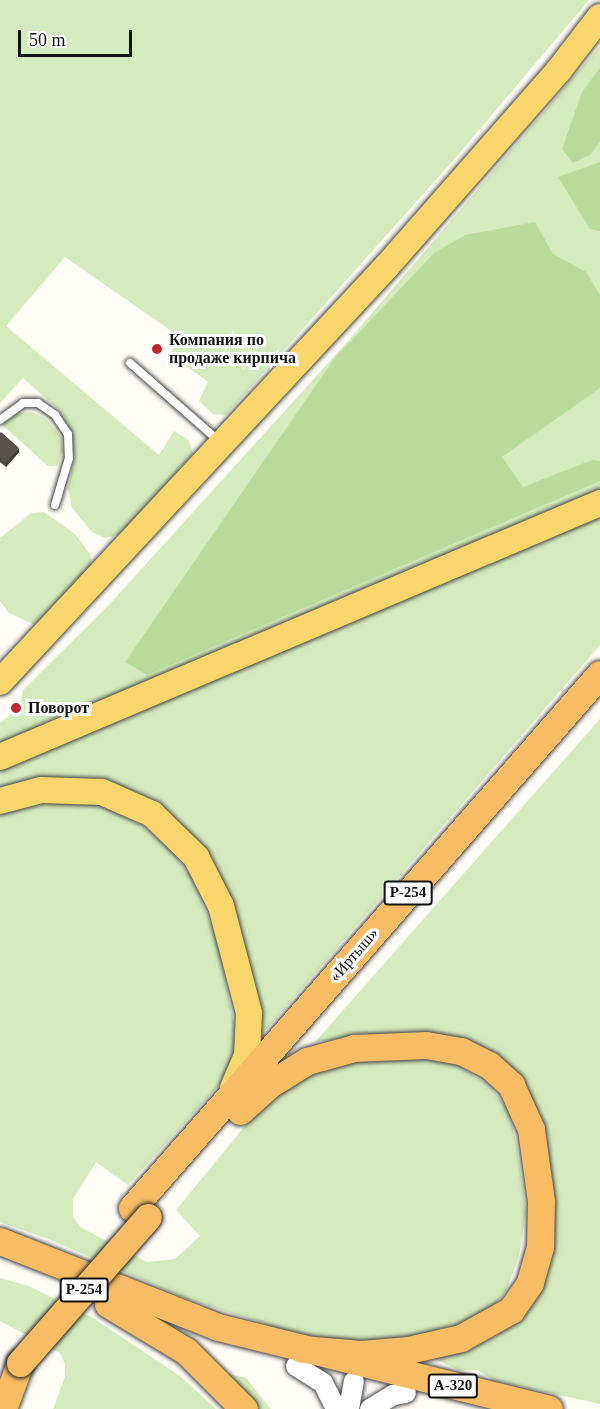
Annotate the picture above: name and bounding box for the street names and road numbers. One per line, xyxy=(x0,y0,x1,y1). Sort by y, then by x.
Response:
road number: Р-254 xyxy=(382,881,434,905)
street label: «Иртыш» xyxy=(325,924,383,986)
road number: Р-254 xyxy=(58,1278,110,1302)
road number: А-320 xyxy=(428,1374,478,1398)

